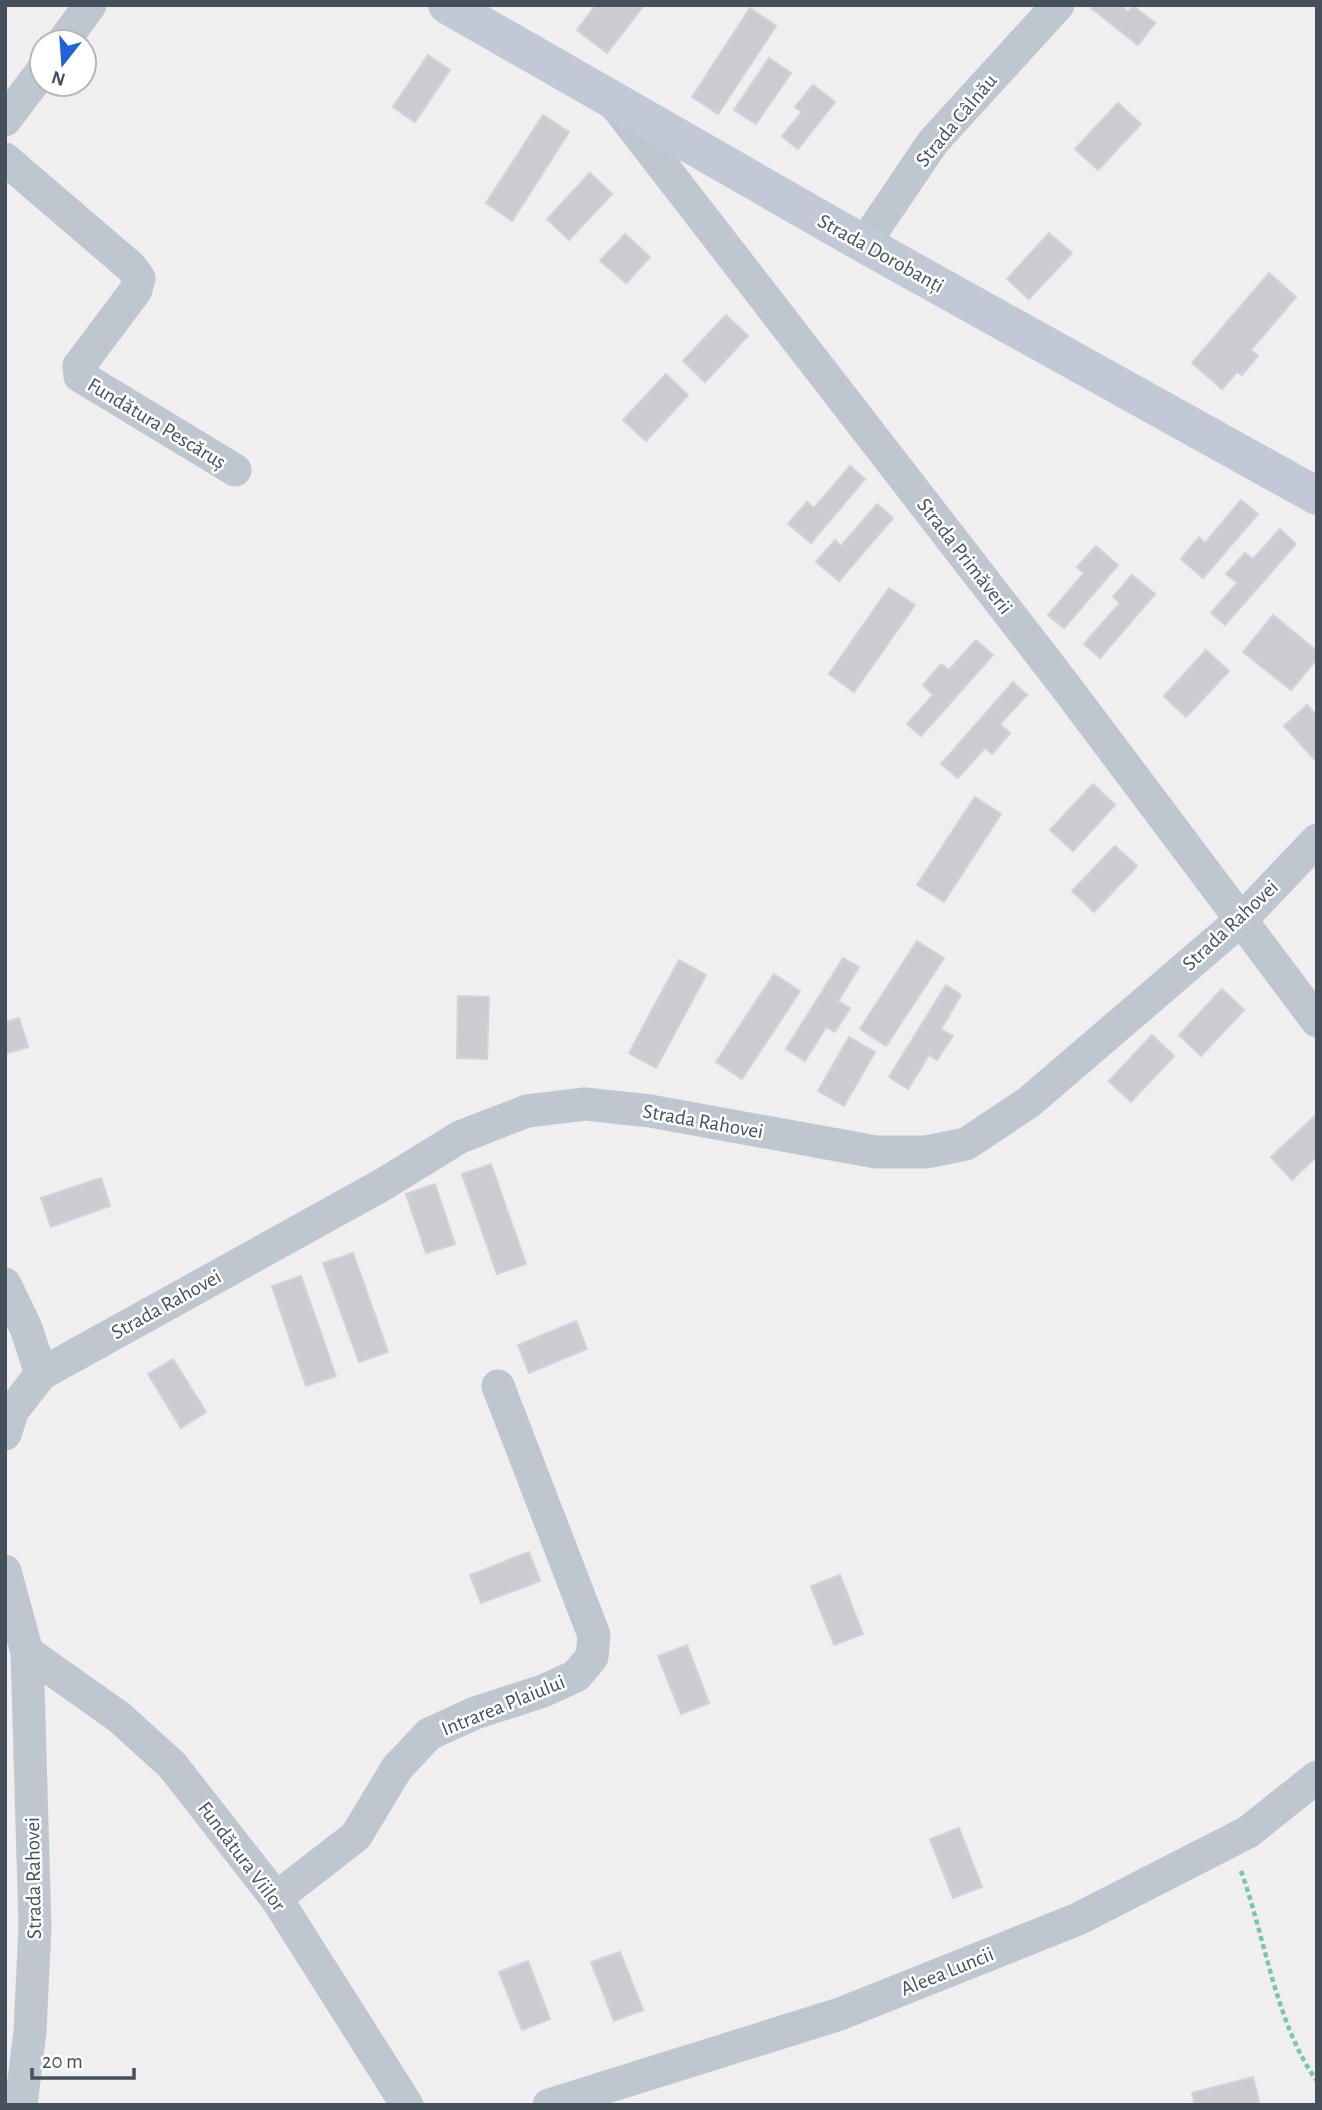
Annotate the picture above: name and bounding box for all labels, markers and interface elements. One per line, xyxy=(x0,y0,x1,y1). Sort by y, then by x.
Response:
north arrow xyxy=(28,28,98,98)
text: N xyxy=(49,67,68,89)
street label: Strada Câlnău xyxy=(912,70,1001,171)
street label: Strada Dorobanți xyxy=(813,210,947,298)
street label: Fundătura Pescăruș xyxy=(83,374,229,475)
street label: Strada Primăverii xyxy=(913,494,1016,618)
street label: Strada Rahovei xyxy=(1179,876,1282,975)
street label: Strada Rahovei xyxy=(641,1101,765,1142)
street label: Strada Rahovei xyxy=(108,1266,225,1343)
street label: Intrarea Plaiului xyxy=(438,1671,568,1740)
street label: Fundătura Viilor xyxy=(194,1798,290,1915)
street label: Strada Rahovei xyxy=(22,1817,45,1939)
street label: Aleea Luncii xyxy=(898,1943,997,2000)
scale bar xyxy=(32,2036,133,2080)
text: 20 m xyxy=(42,2051,83,2072)

